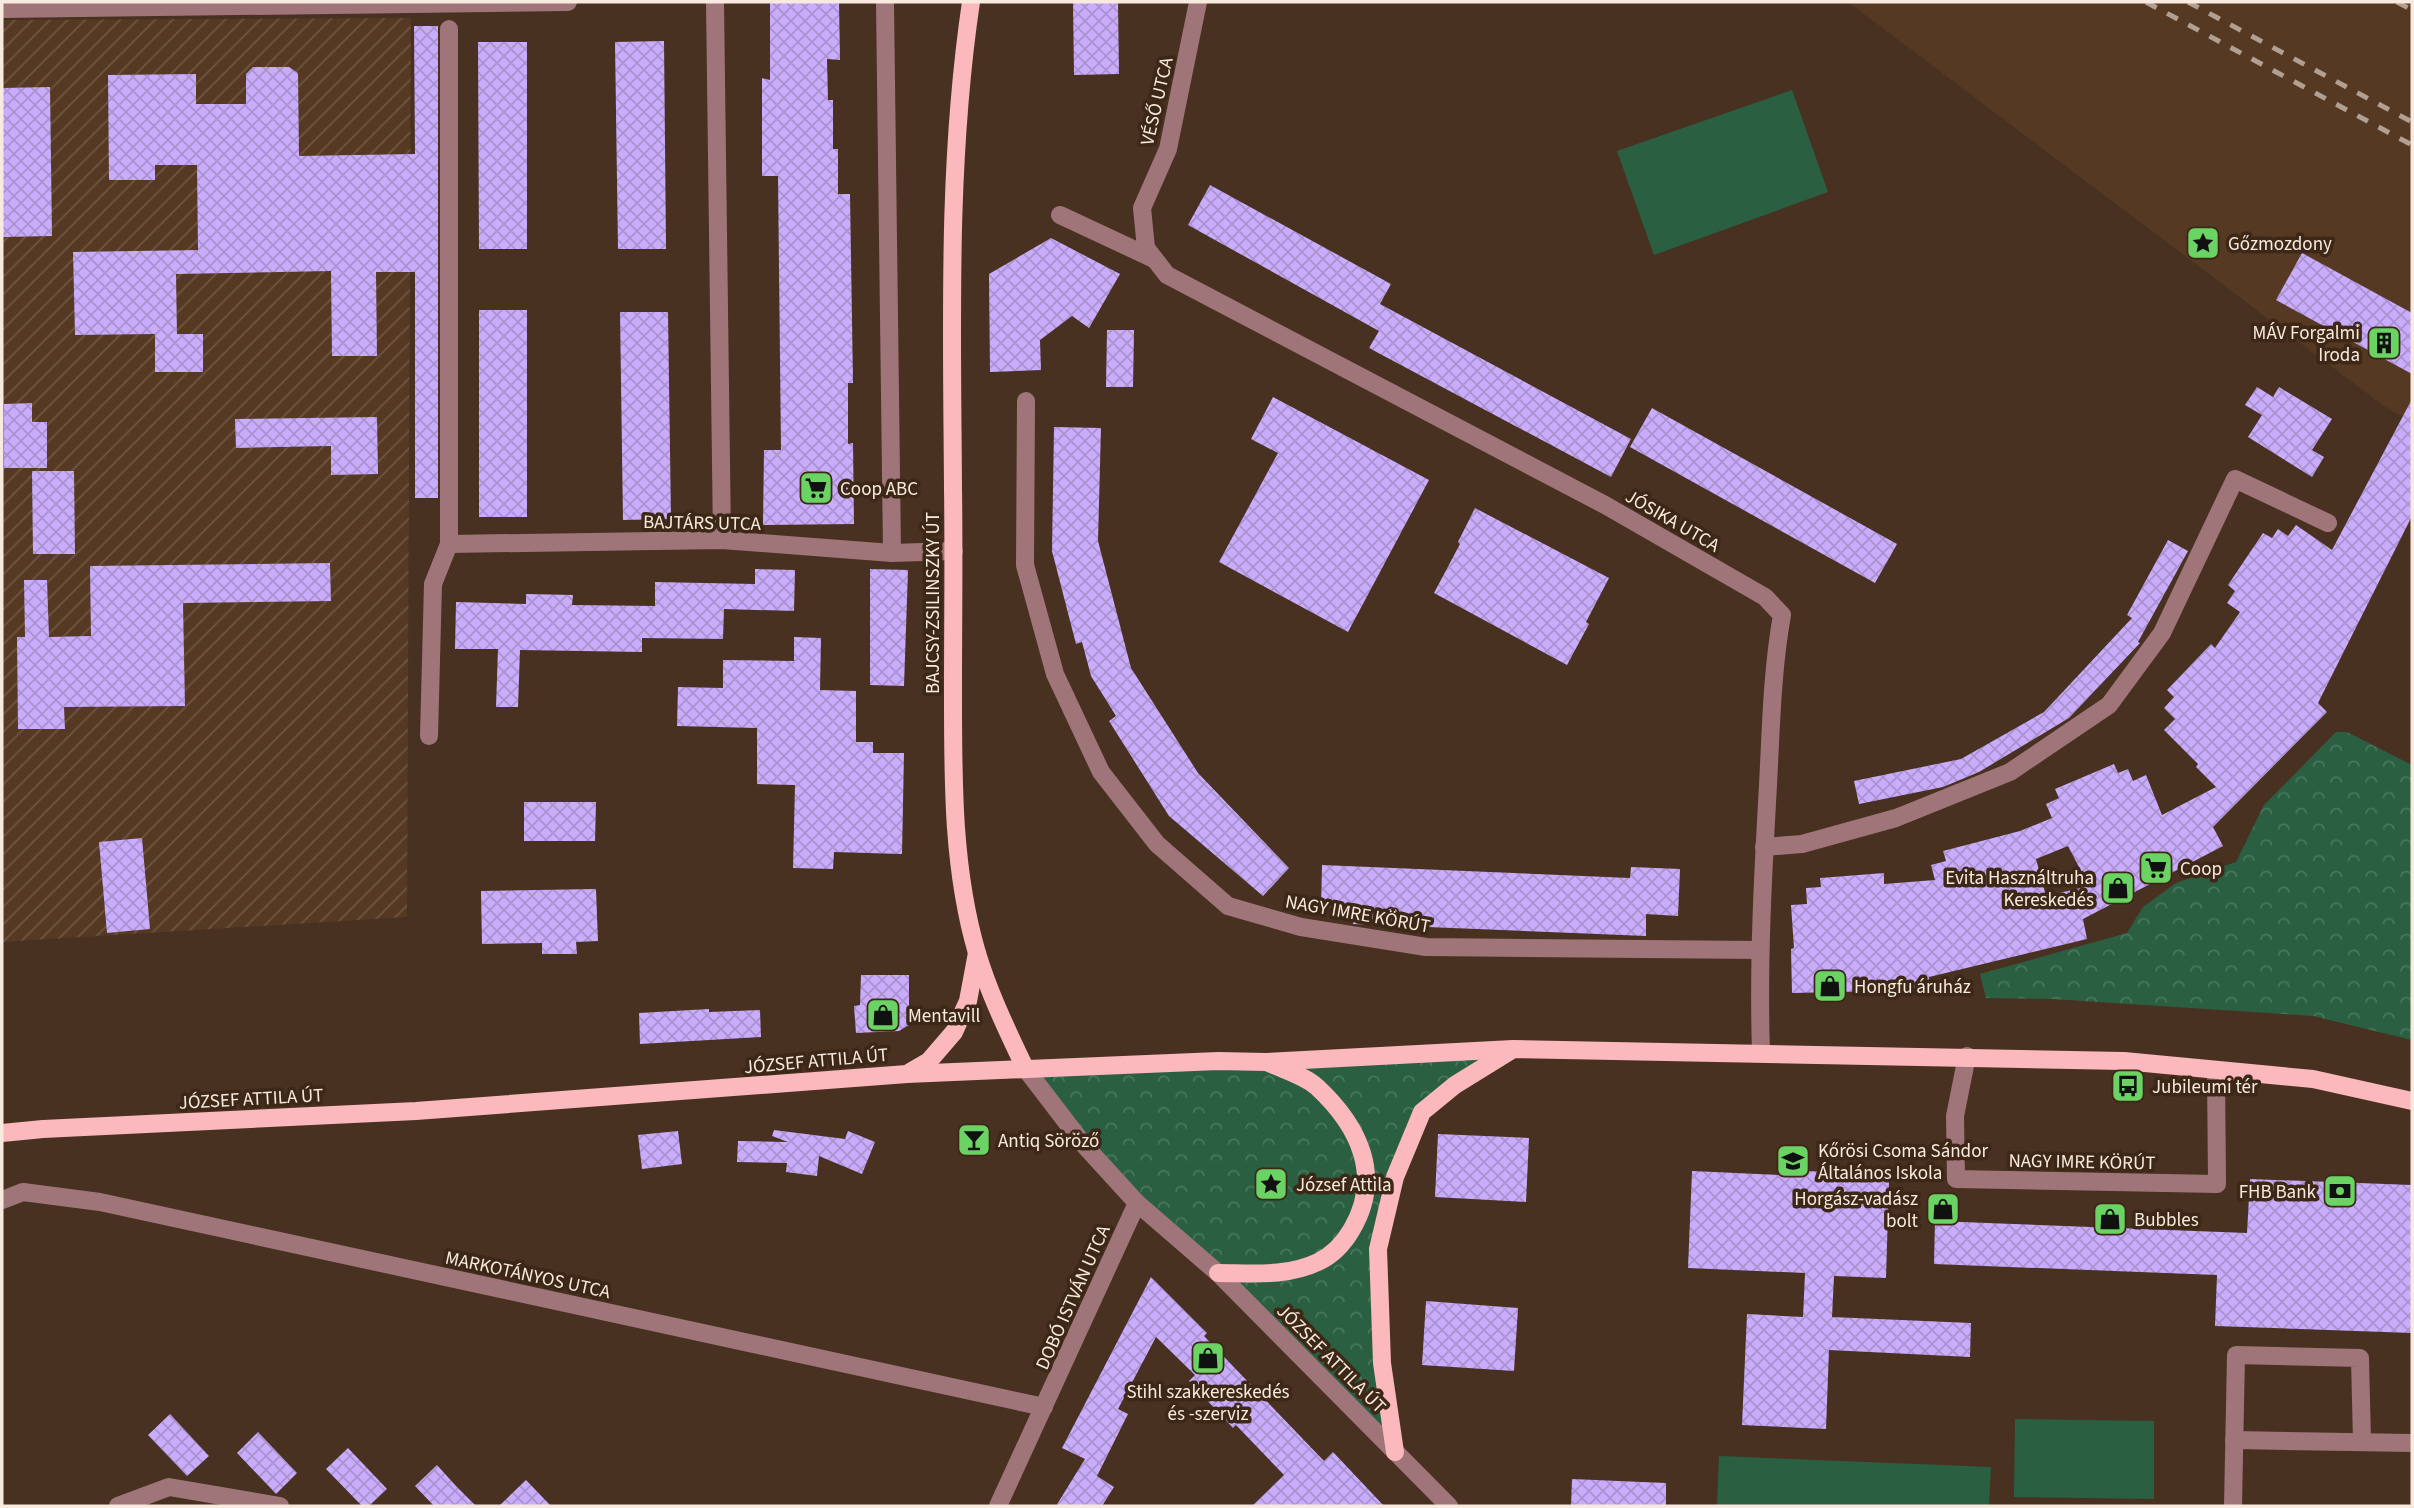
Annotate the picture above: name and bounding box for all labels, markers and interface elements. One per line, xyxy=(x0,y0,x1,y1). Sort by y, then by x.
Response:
street label: VÉSŐ UTCA xyxy=(1134,54,1181,148)
place icon: Gőzmozdony xyxy=(2184,224,2222,262)
place label: Gőzmozdony xyxy=(2228,231,2332,258)
place label: MÁV Forgalmi Iroda xyxy=(2253,320,2360,369)
building icon: MÁV Forgalmi Iroda xyxy=(2365,324,2403,362)
supermarket icon: Coop ABC xyxy=(797,469,835,507)
place label: Coop ABC xyxy=(840,476,918,503)
street label: JÓSIKA UTCA xyxy=(1620,483,1725,560)
street label: BAJTÁRS UTCA xyxy=(643,509,762,538)
street label: BAJCSY-ZSILINSZKY ÚT xyxy=(920,512,947,694)
supermarket icon: Coop xyxy=(2137,849,2175,887)
place label: Coop xyxy=(2180,856,2222,883)
place label: Evita Használtruha Kereskedés xyxy=(1945,865,2094,914)
shop icon: Evita Használtruha Kereskedés xyxy=(2099,869,2137,907)
street label: NAGY IMRE KÖRÚT xyxy=(1283,888,1432,941)
shop icon: Hongfu áruház xyxy=(1811,967,1849,1005)
place label: Hongfu áruház xyxy=(1854,974,1971,1001)
shop icon: Mentavill xyxy=(864,996,902,1034)
place label: Mentavill xyxy=(908,1003,981,1030)
street label: JÓZSEF ATTILA ÚT xyxy=(743,1042,889,1081)
bus stop icon: Jubileumi tér xyxy=(2109,1067,2147,1105)
place label: Jubileumi tér xyxy=(2152,1074,2258,1101)
street label: JÓZSEF ATTILA ÚT xyxy=(178,1082,324,1117)
bar icon: Antiq Söröző xyxy=(955,1121,993,1159)
place label: Antiq Söröző xyxy=(998,1128,1099,1155)
place label: Kőrösi Csoma Sándor Általános Iskola xyxy=(1818,1138,1988,1187)
school or university icon: Kőrösi Csoma Sándor Általános Iskola xyxy=(1774,1142,1812,1180)
street label: NAGY IMRE KÖRÚT xyxy=(2008,1148,2156,1177)
place icon: József Attila xyxy=(1252,1165,1290,1203)
place label: József Attila xyxy=(1296,1172,1392,1199)
bank icon: FHB Bank xyxy=(2321,1172,2359,1210)
place label: FHB Bank xyxy=(2239,1179,2317,1206)
place label: Horgász-vadász bolt xyxy=(1794,1186,1919,1235)
shop icon: Horgász-vadász bolt xyxy=(1924,1190,1962,1228)
shop icon: Bubbles xyxy=(2091,1200,2129,1238)
place label: Bubbles xyxy=(2134,1207,2199,1234)
street label: DOBÓ ISTVÁN UTCA xyxy=(1029,1220,1118,1374)
street label: MARKOTÁNYOS UTCA xyxy=(443,1245,613,1306)
street label: JÓZSEF ATTILA ÚT xyxy=(1270,1298,1392,1420)
shop icon: Stihl szakkereskedés és -szerviz xyxy=(1189,1339,1227,1377)
place label: Stihl szakkereskedés és -szerviz xyxy=(1126,1379,1290,1428)

